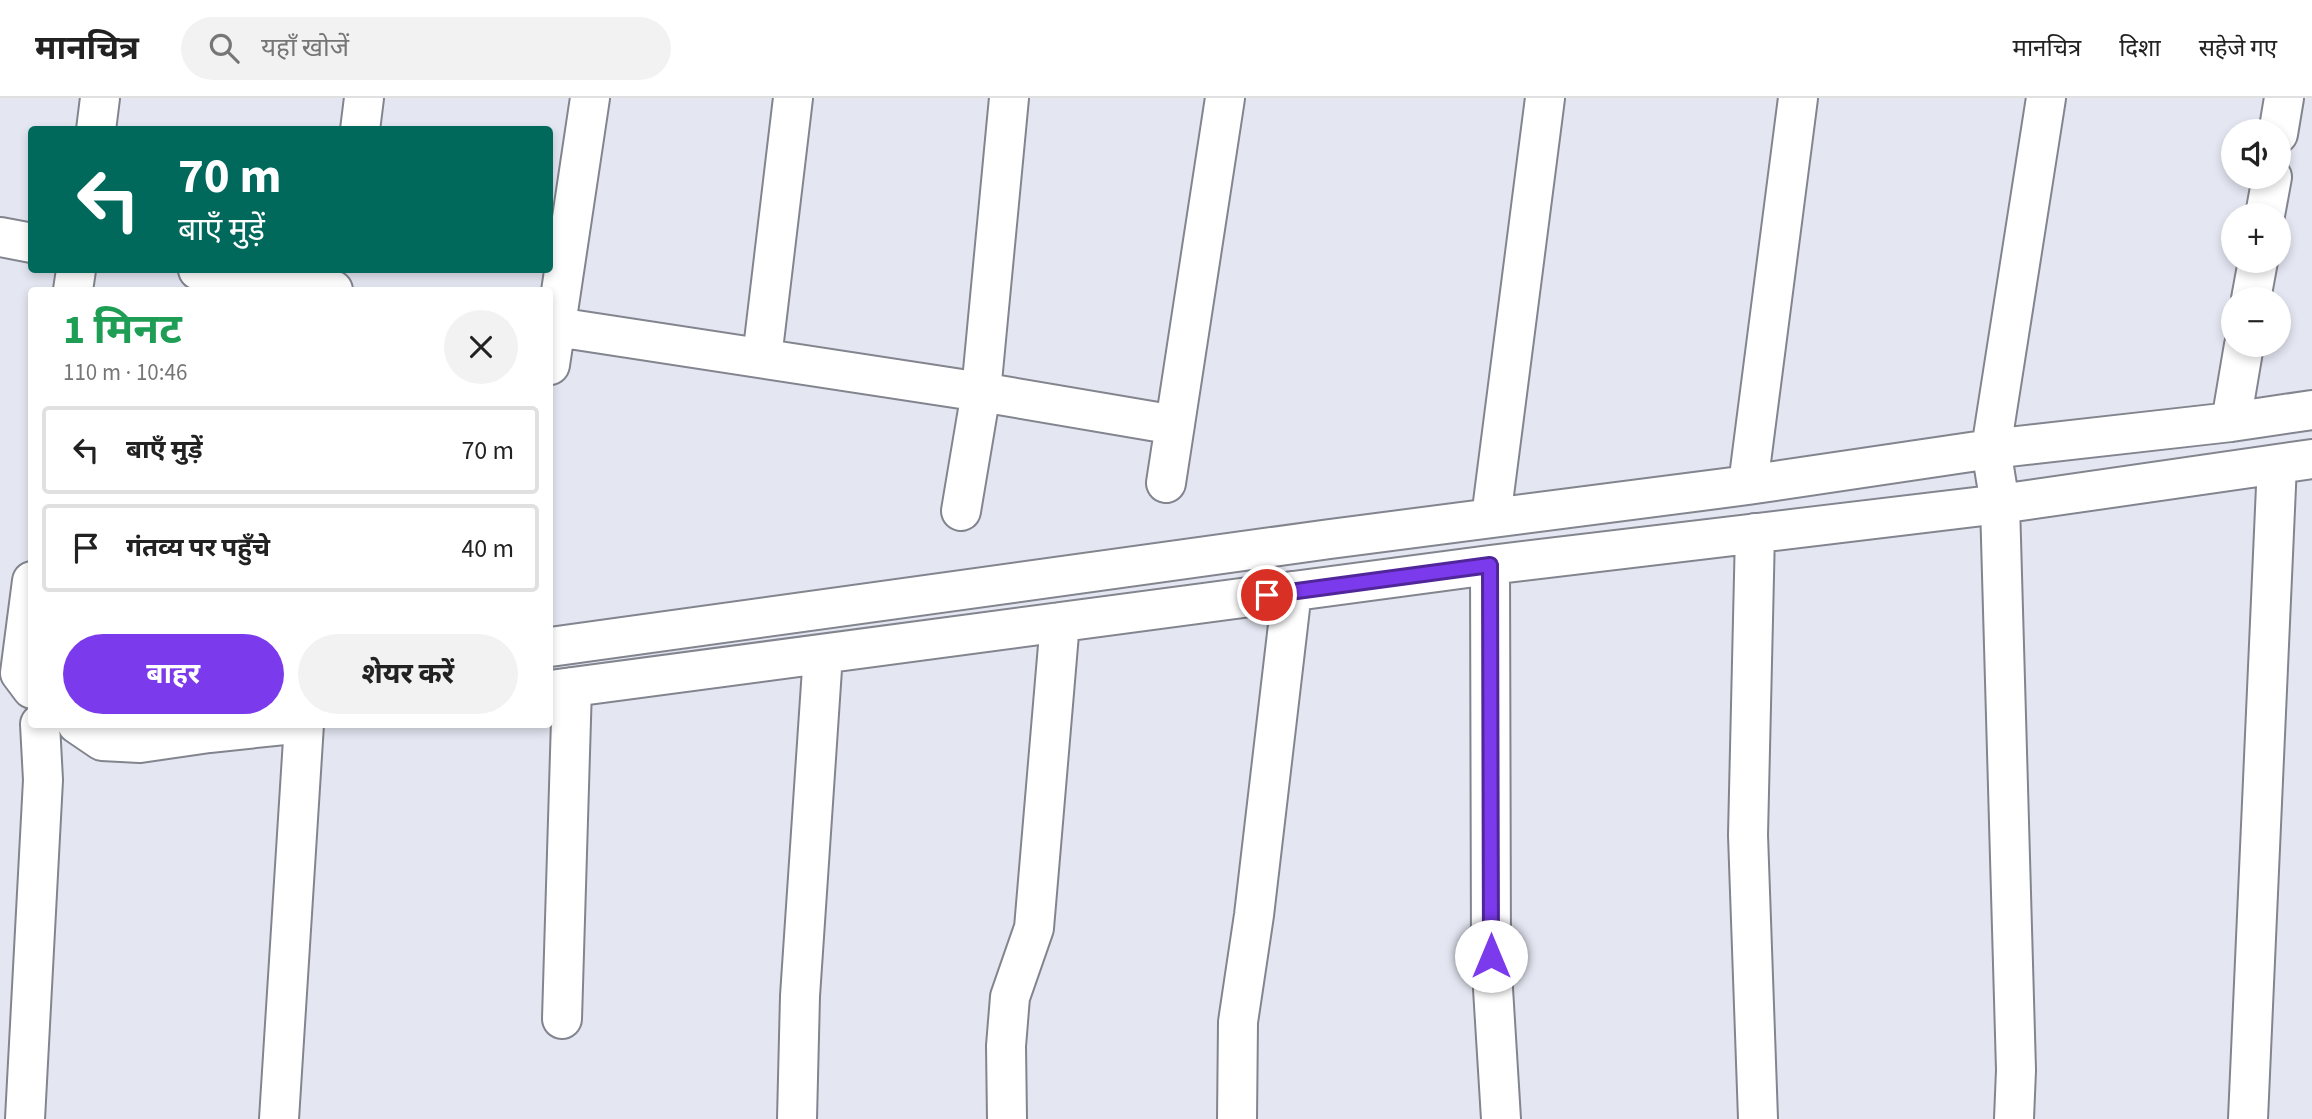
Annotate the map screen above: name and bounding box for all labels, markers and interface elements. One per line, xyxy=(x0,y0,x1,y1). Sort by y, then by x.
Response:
search box xyxy=(181,17,671,80)
text: मानचित्र xyxy=(35,25,139,72)
icon: search xyxy=(205,29,243,67)
text: यहाँ खोजें xyxy=(261,29,349,66)
text: मानचित्र xyxy=(2013,31,2081,66)
text: दिशा xyxy=(2119,31,2161,66)
text: सहेजे गए xyxy=(2199,31,2277,66)
map controls xyxy=(2221,119,2291,357)
button: sound xyxy=(2221,119,2291,189)
text: 70 m xyxy=(178,142,282,212)
icon: left xyxy=(63,154,154,245)
button: + xyxy=(2221,203,2291,273)
text: बाएँ मुड़ें xyxy=(178,207,265,253)
button: − xyxy=(2221,287,2291,357)
text: 1 मिनट xyxy=(63,300,182,360)
button: close xyxy=(444,310,518,384)
text: 110 m · 10:46 xyxy=(63,356,187,389)
icon: left xyxy=(67,431,105,469)
text: बाएँ मुड़ें xyxy=(126,431,203,468)
text: 70 m xyxy=(461,432,514,469)
icon: arrive xyxy=(67,529,105,567)
text: गंतव्य पर पहुँचे xyxy=(126,529,270,566)
text: 40 m xyxy=(461,530,514,567)
pin xyxy=(1237,565,1297,625)
icon: arrive xyxy=(1248,576,1286,614)
button: बाहर xyxy=(63,634,284,714)
button: शेयर करें xyxy=(298,634,518,714)
position arrow xyxy=(1454,919,1528,993)

